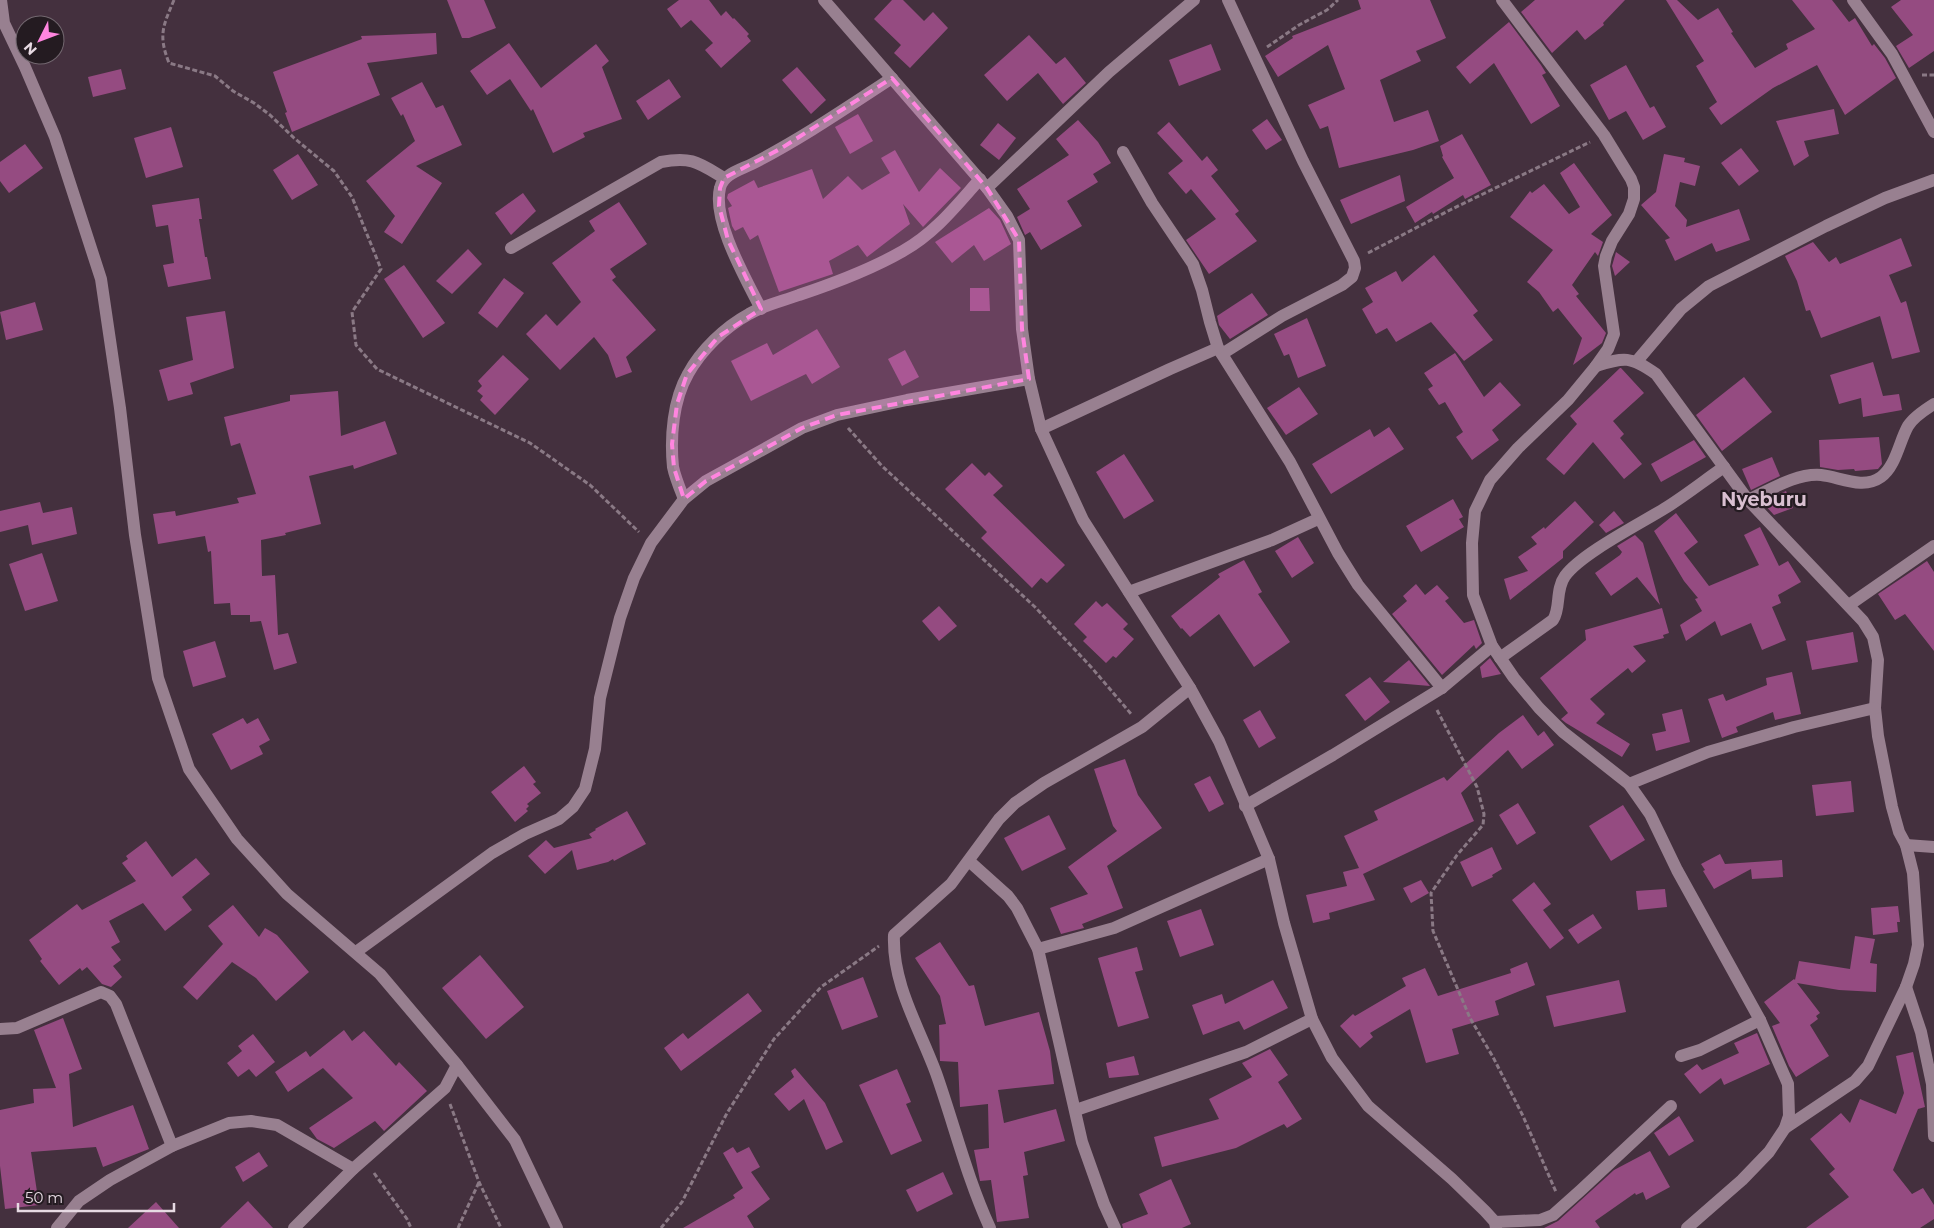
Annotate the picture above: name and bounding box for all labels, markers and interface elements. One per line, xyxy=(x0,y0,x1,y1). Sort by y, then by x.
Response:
north arrow xyxy=(15,15,65,65)
text: N xyxy=(20,38,41,59)
district label: Nyeburu xyxy=(1721,488,1807,511)
scale bar xyxy=(18,1180,174,1212)
text: 50 m xyxy=(25,1188,63,1207)

